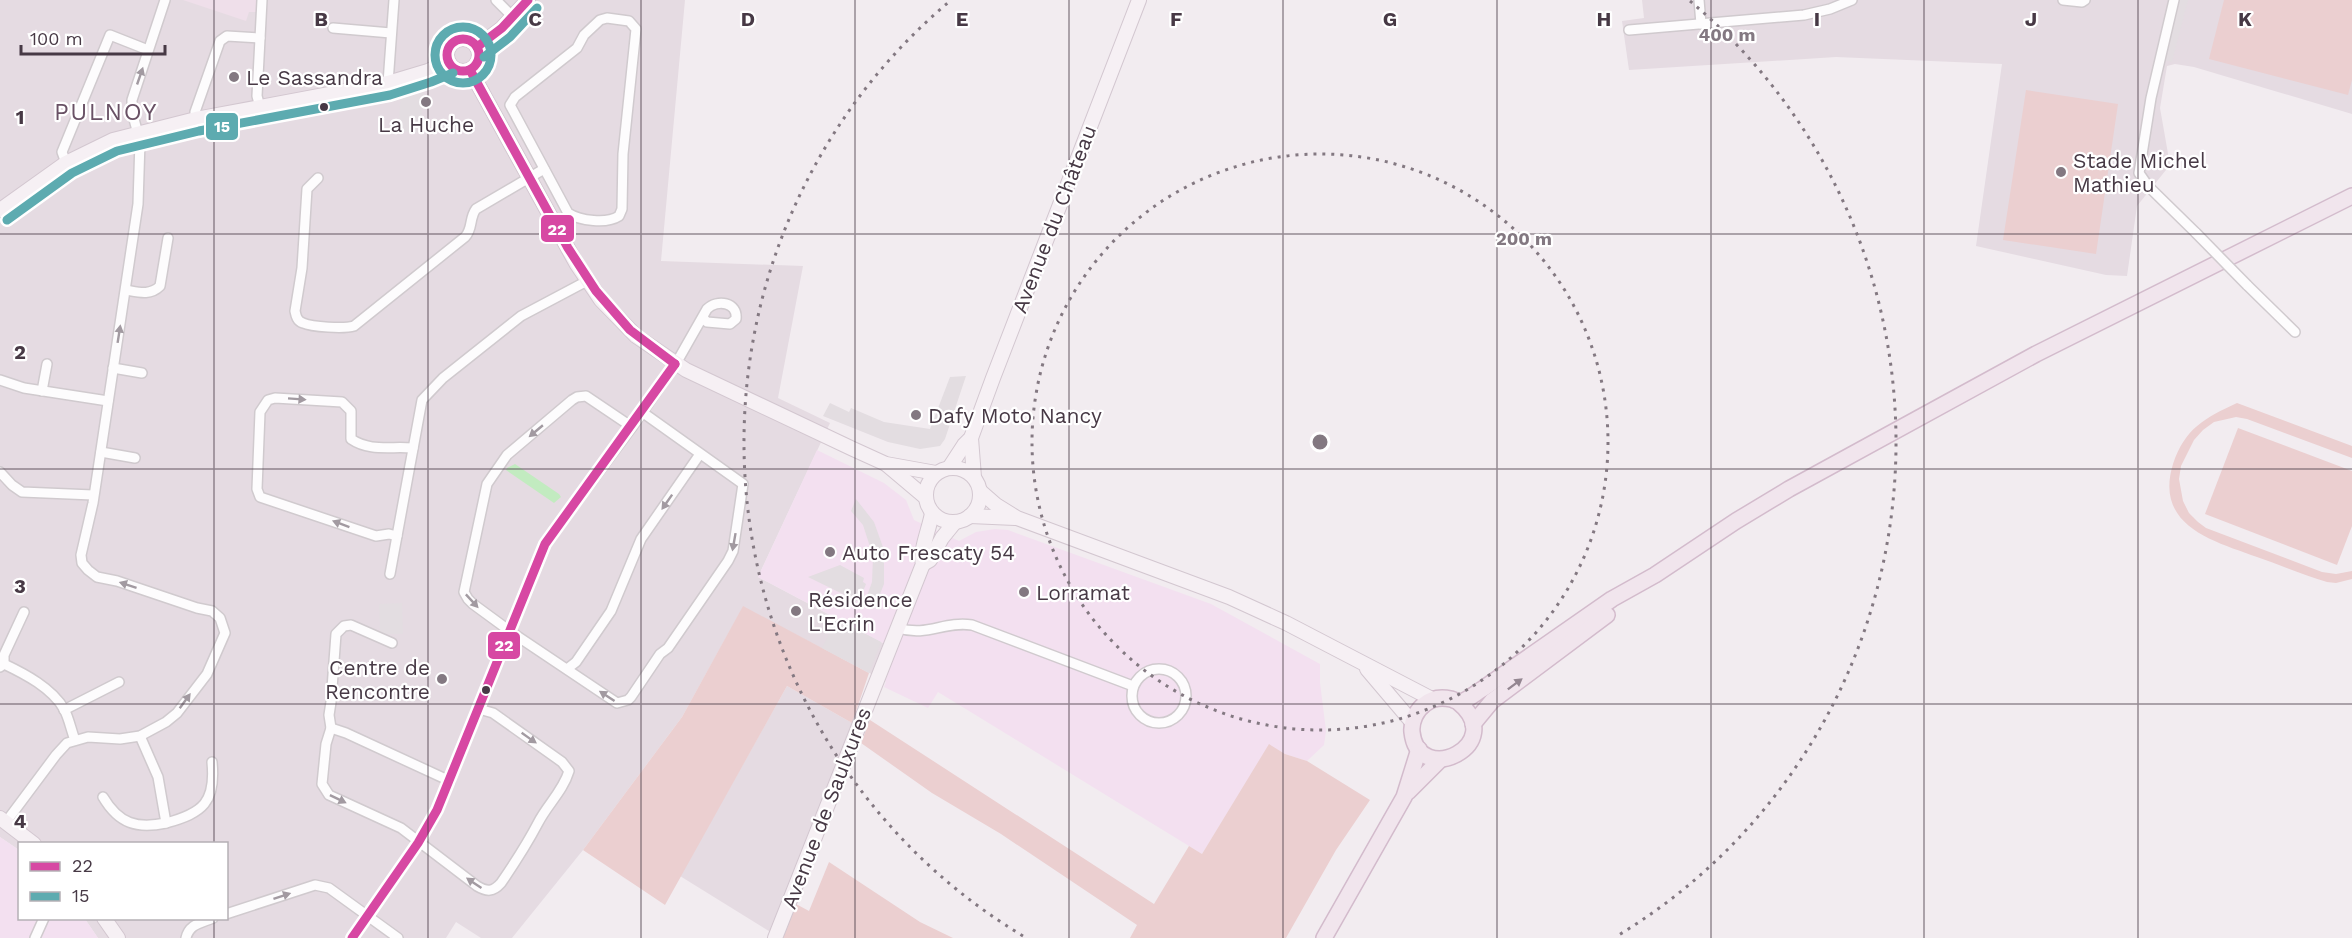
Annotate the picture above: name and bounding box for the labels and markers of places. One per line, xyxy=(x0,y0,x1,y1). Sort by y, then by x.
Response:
place label: Le Sassandra xyxy=(246,65,383,90)
marker: Le Sassandra xyxy=(227,70,241,84)
marker: La Huche xyxy=(419,95,433,109)
unlabelled marker xyxy=(318,101,330,113)
place label: La Huche xyxy=(378,112,474,137)
place label: Stade Michel Mathieu xyxy=(2073,148,2207,197)
marker: Stade Michel Mathieu xyxy=(2054,165,2068,179)
place label: Dafy Moto Nancy xyxy=(928,403,1102,428)
marker: Dafy Moto Nancy xyxy=(909,408,923,422)
centre of rings xyxy=(1310,432,1330,452)
place label: Auto Frescaty 54 xyxy=(842,540,1015,565)
marker: Auto Frescaty 54 xyxy=(823,545,837,559)
place label: Lorramat xyxy=(1036,580,1130,605)
marker: Lorramat xyxy=(1017,585,1031,599)
place label: Résidence L'Ecrin xyxy=(808,587,913,636)
marker: Résidence L'Ecrin xyxy=(789,604,803,618)
place label: Centre de Rencontre xyxy=(325,655,430,704)
marker: Centre de Rencontre xyxy=(435,672,449,686)
unlabelled marker xyxy=(480,684,492,696)

